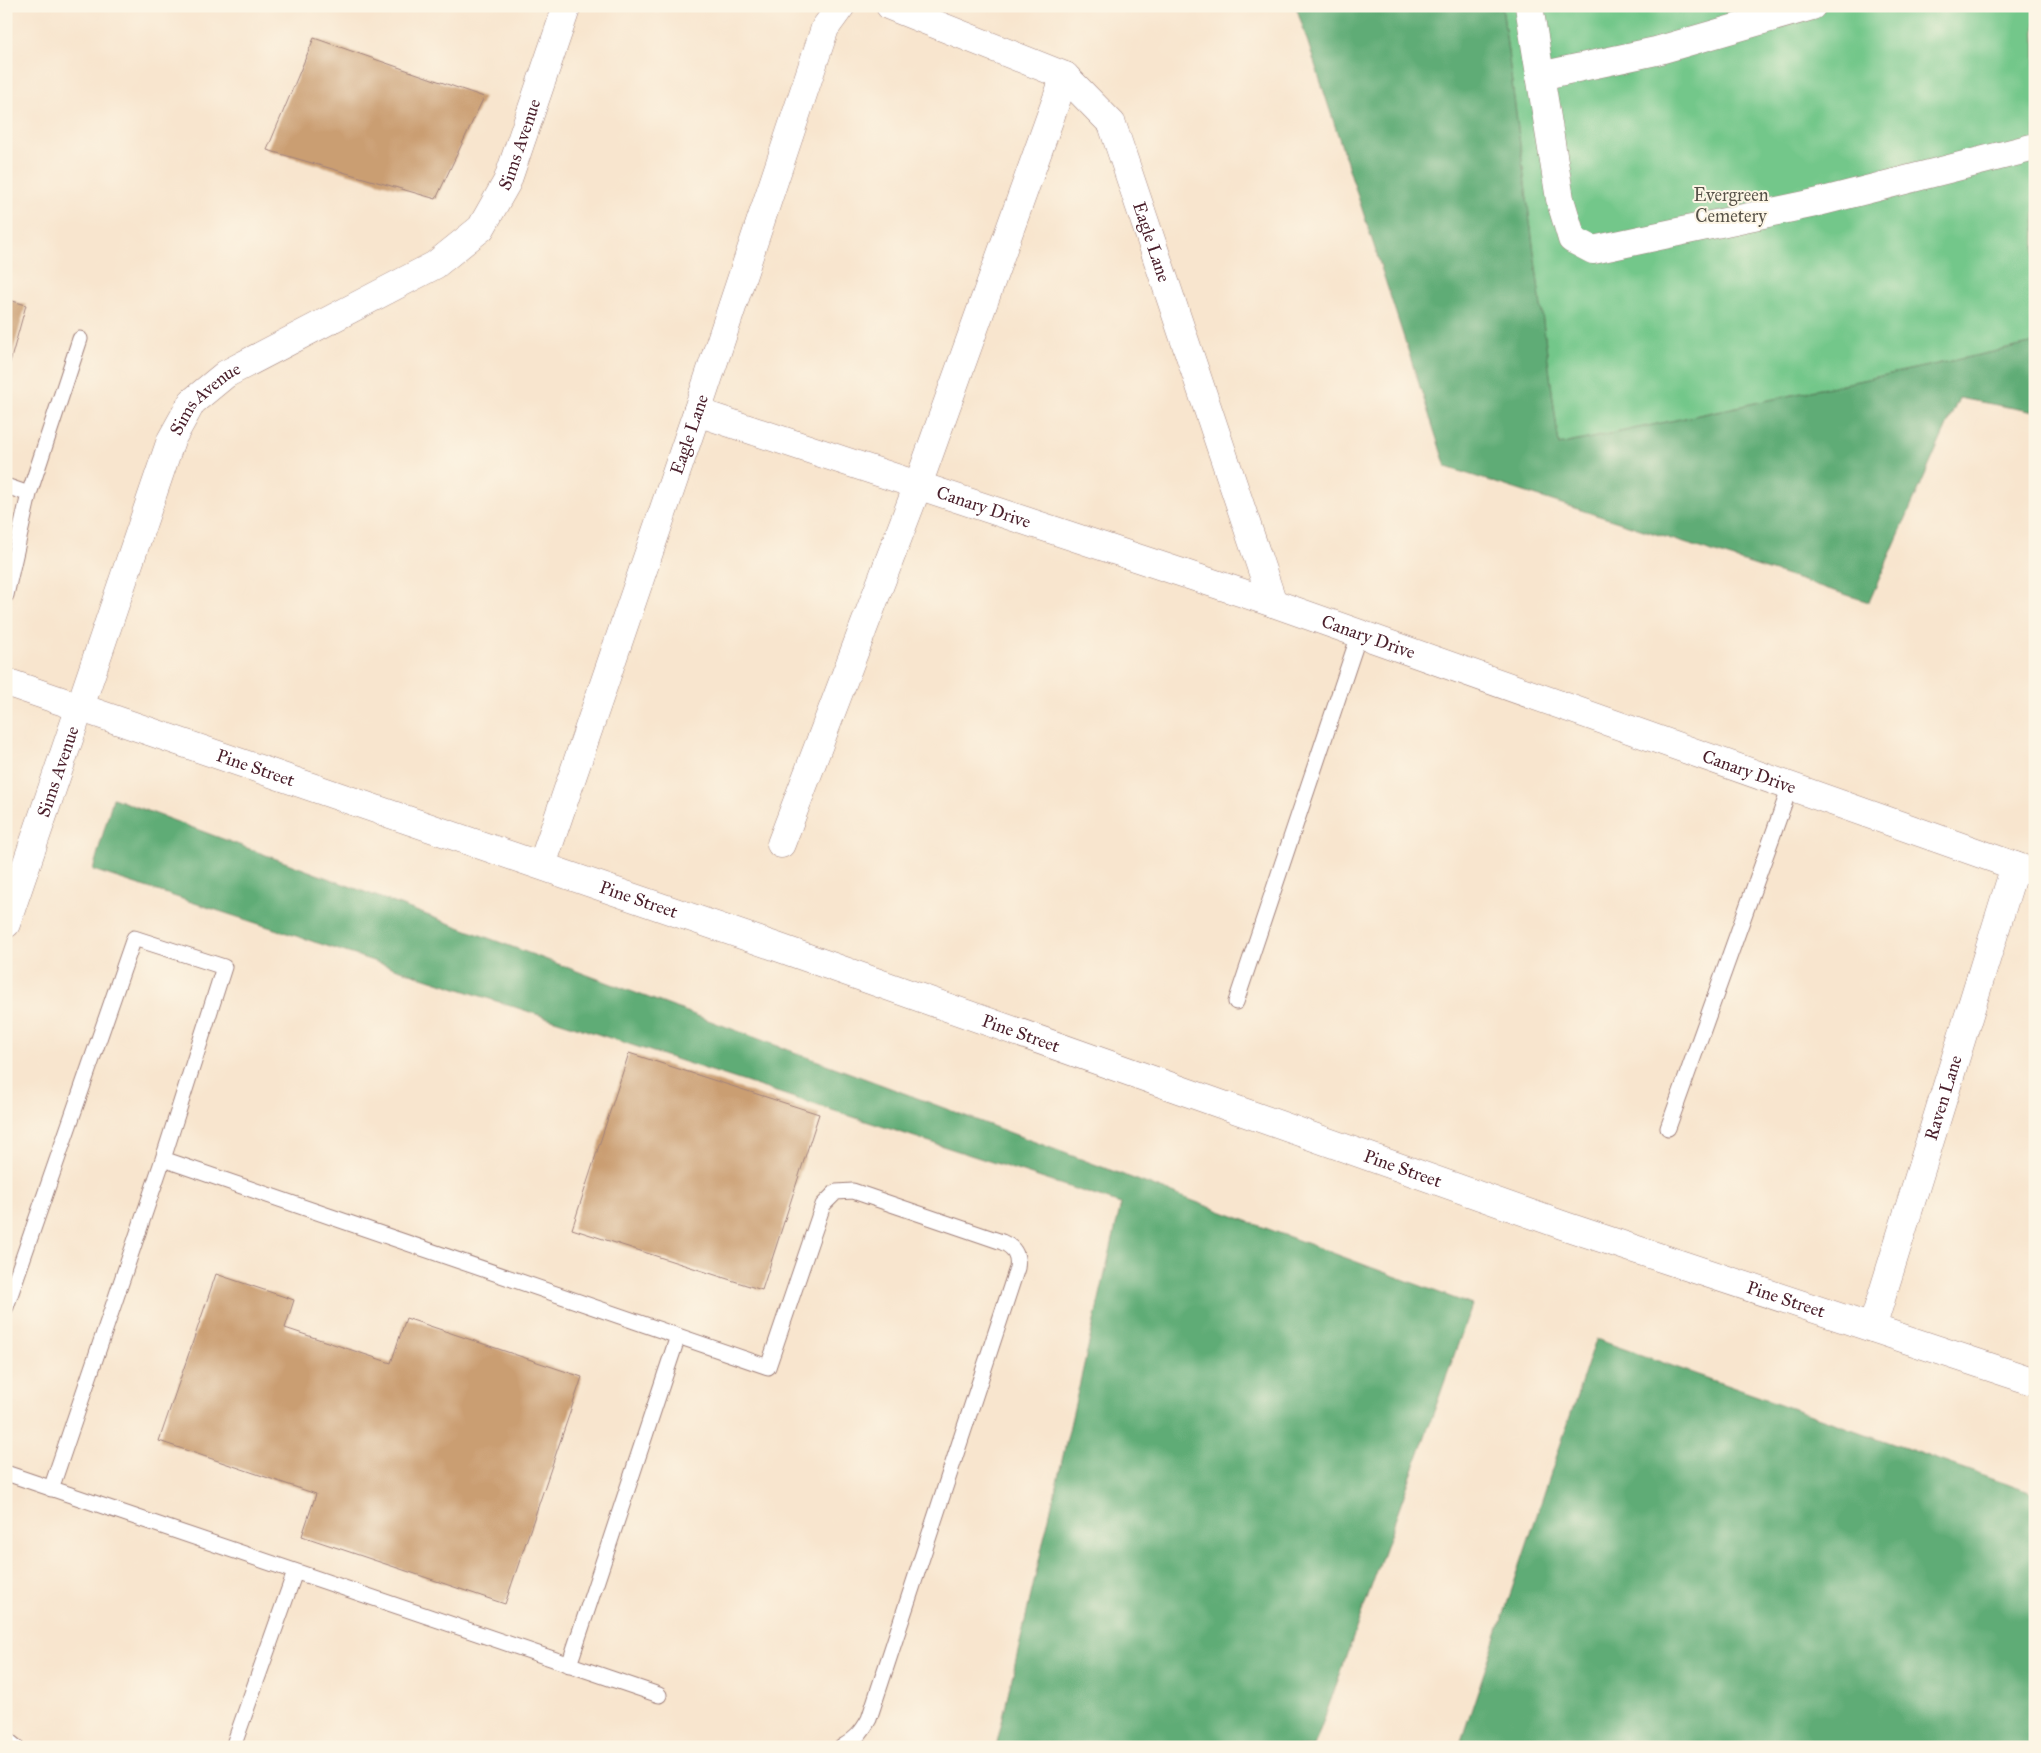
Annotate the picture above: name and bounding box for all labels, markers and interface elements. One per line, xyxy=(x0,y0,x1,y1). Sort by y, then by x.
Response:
street label: Sims Avenue xyxy=(494,96,546,194)
park label: Evergreen Cemetery xyxy=(1694,184,1769,227)
street label: Eagle Lane xyxy=(1128,199,1175,285)
street label: Sims Avenue xyxy=(165,357,244,439)
street label: Eagle Lane xyxy=(665,392,713,477)
street label: Canary Drive xyxy=(934,481,1034,533)
street label: Canary Drive xyxy=(1319,610,1418,664)
street label: Sims Avenue xyxy=(32,723,84,820)
street label: Pine Street xyxy=(214,744,298,792)
street label: Canary Drive xyxy=(1699,745,1799,798)
street label: Pine Street xyxy=(597,876,681,923)
street label: Pine Street xyxy=(979,1009,1063,1057)
street label: Raven Lane xyxy=(1920,1053,1967,1143)
street label: Pine Street xyxy=(1361,1145,1445,1193)
street label: Pine Street xyxy=(1744,1276,1829,1323)

